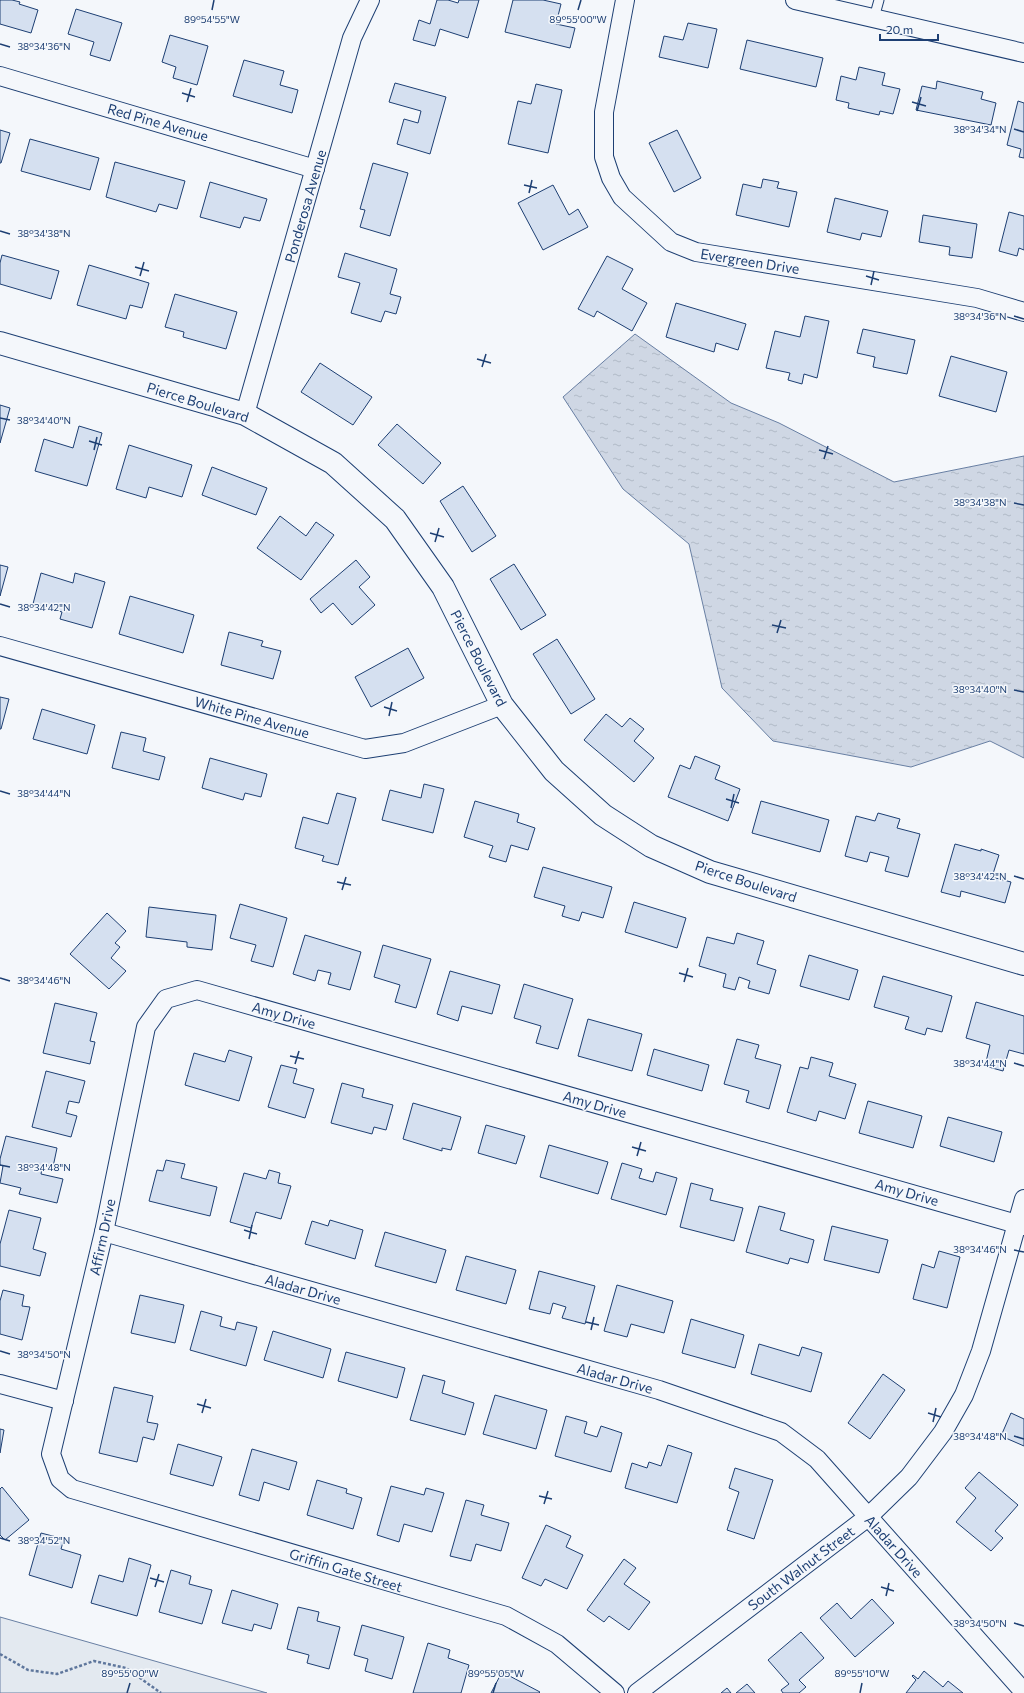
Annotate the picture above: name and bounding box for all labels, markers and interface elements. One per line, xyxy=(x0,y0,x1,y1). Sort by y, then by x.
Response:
text: 89°54'55"W xyxy=(184,13,240,25)
text: 89°55'00"W xyxy=(549,13,607,25)
scale bar xyxy=(880,16,938,42)
text: 20 m xyxy=(886,22,913,36)
text: 38°34'36"N xyxy=(17,40,71,52)
street label: Red Pine Avenue xyxy=(106,99,210,145)
text: 38°34'34"N xyxy=(953,123,1007,135)
street label: Ponderosa Avenue xyxy=(281,147,329,265)
text: 38°34'38"N xyxy=(17,227,71,239)
street label: Evergreen Drive xyxy=(699,245,801,277)
text: 38°34'36"N xyxy=(953,310,1007,322)
street label: Pierce Boulevard xyxy=(145,378,251,426)
text: 38°34'40"N xyxy=(17,414,71,426)
text: 38°34'38"N xyxy=(953,496,1007,508)
text: 38°34'42"N xyxy=(18,601,70,613)
street label: Pierce Boulevard xyxy=(447,607,511,709)
text: 38°34'40"N xyxy=(953,683,1007,695)
street label: White Pine Avenue xyxy=(193,692,311,742)
text: 38°34'44"N xyxy=(17,787,71,799)
street label: Pierce Boulevard xyxy=(693,857,799,905)
text: 38°34'42"N xyxy=(954,870,1006,882)
text: 38°34'46"N xyxy=(17,974,71,986)
street label: Amy Drive xyxy=(250,998,318,1032)
text: 38°34'44"N xyxy=(953,1057,1007,1069)
street label: Amy Drive xyxy=(561,1087,629,1121)
text: 38°34'48"N xyxy=(17,1161,71,1173)
street label: Amy Drive xyxy=(873,1175,941,1209)
street label: Affirm Drive xyxy=(86,1197,118,1277)
text: 38°34'46"N xyxy=(953,1243,1007,1255)
street label: Aladar Drive xyxy=(263,1270,343,1308)
text: 38°34'50"N xyxy=(17,1348,71,1360)
street label: Aladar Drive xyxy=(575,1359,655,1397)
text: 38°34'48"N xyxy=(953,1430,1007,1442)
street label: Aladar Drive xyxy=(862,1511,926,1581)
street label: South Walnut Street xyxy=(744,1522,858,1614)
text: 38°34'52"N xyxy=(18,1534,70,1546)
street label: Griffin Gate Street xyxy=(287,1545,405,1595)
text: 38°34'50"N xyxy=(953,1617,1007,1629)
text: 89°55'00"W xyxy=(101,1667,159,1679)
text: 89°55'05"W xyxy=(468,1667,524,1679)
text: 89°55'10"W xyxy=(834,1667,890,1679)

